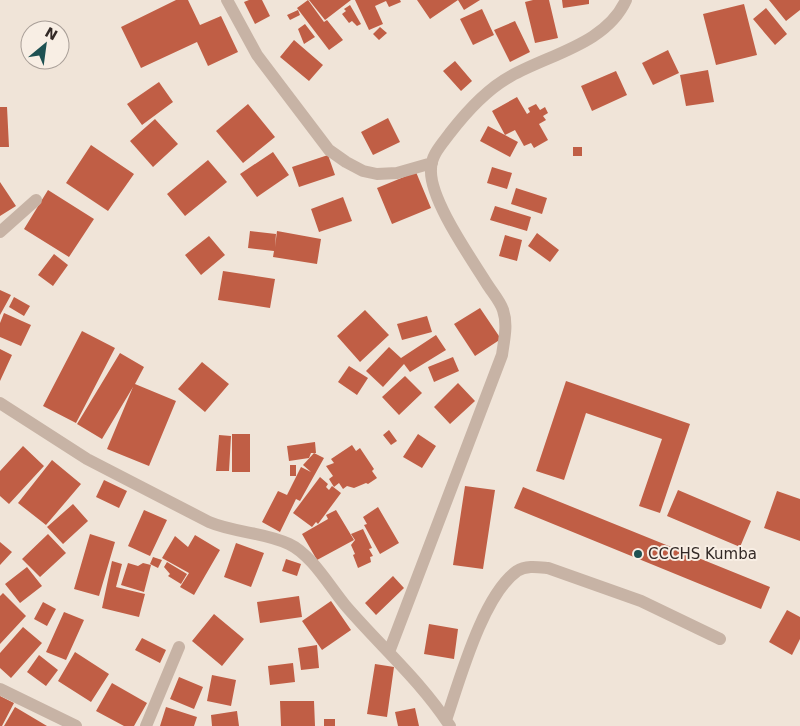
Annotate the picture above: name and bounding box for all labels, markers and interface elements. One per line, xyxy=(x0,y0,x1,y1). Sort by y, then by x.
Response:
north arrow xyxy=(20,20,70,70)
text: N xyxy=(42,24,60,43)
place label: CCCHS Kumba xyxy=(648,545,757,563)
marker: CCCHS Kumba xyxy=(632,548,644,560)

